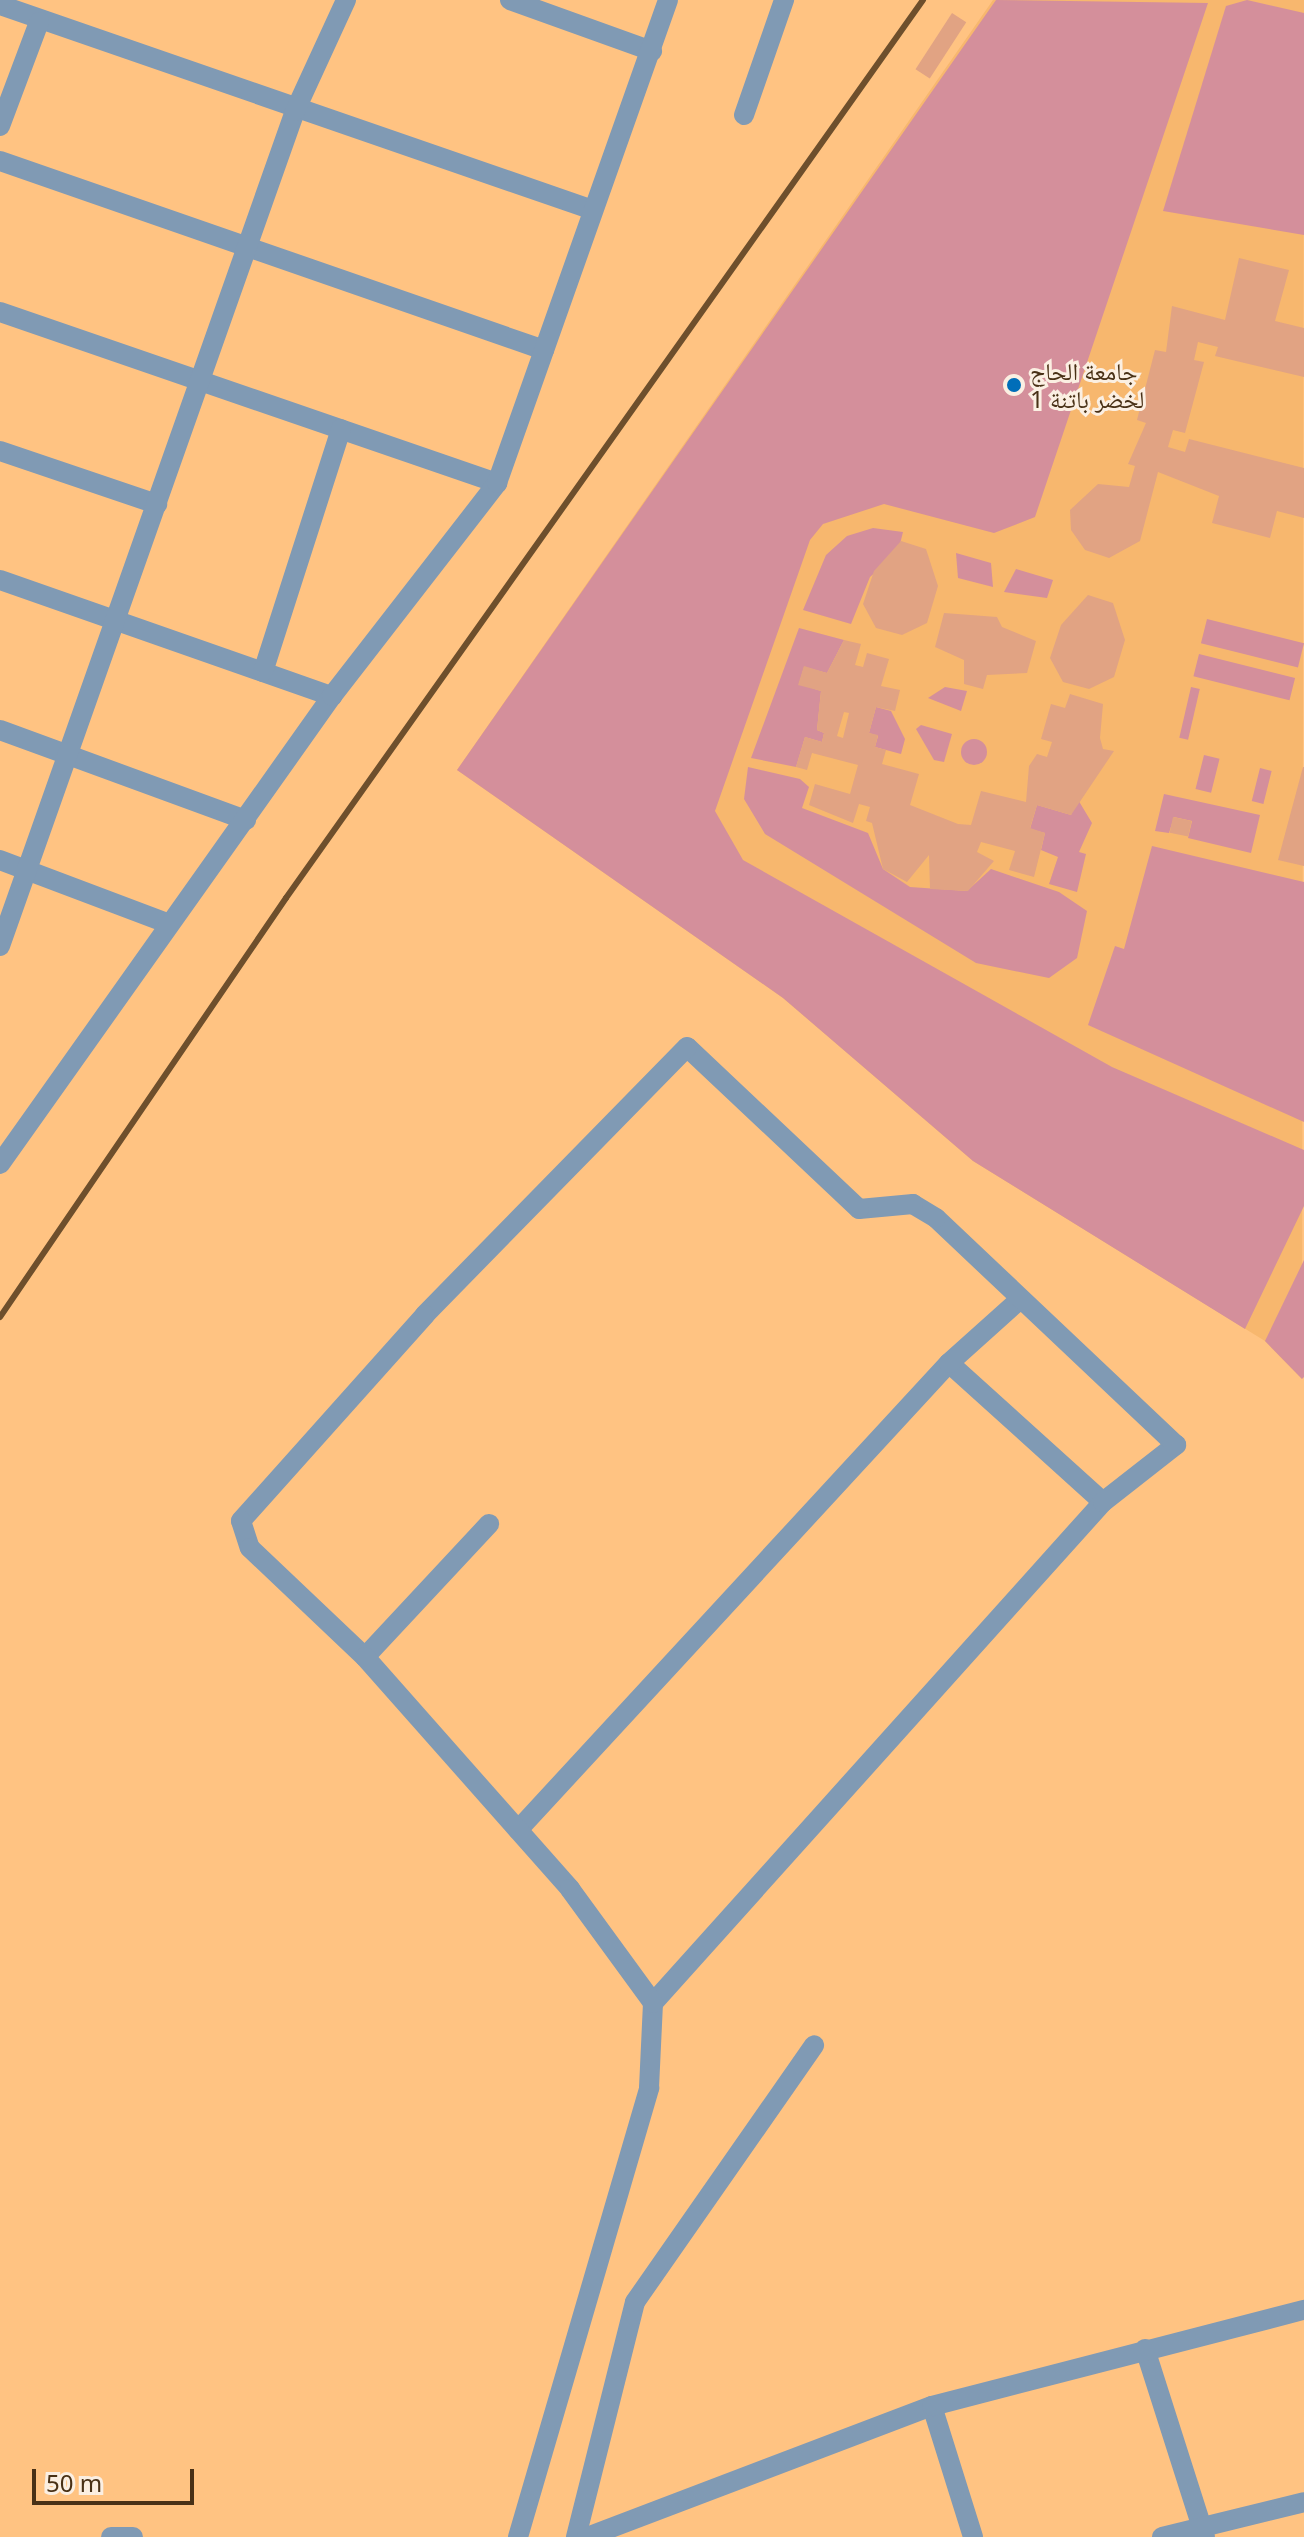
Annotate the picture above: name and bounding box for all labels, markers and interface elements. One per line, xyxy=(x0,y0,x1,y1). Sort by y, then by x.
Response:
place label: جامعة الحاج لخضر باتنة 1 xyxy=(1030,357,1144,413)
marker: جامعة الحاج لخضر باتنة 1 xyxy=(1005,376,1023,394)
scale bar xyxy=(36,2453,198,2503)
text: 50 m xyxy=(46,2466,102,2499)

